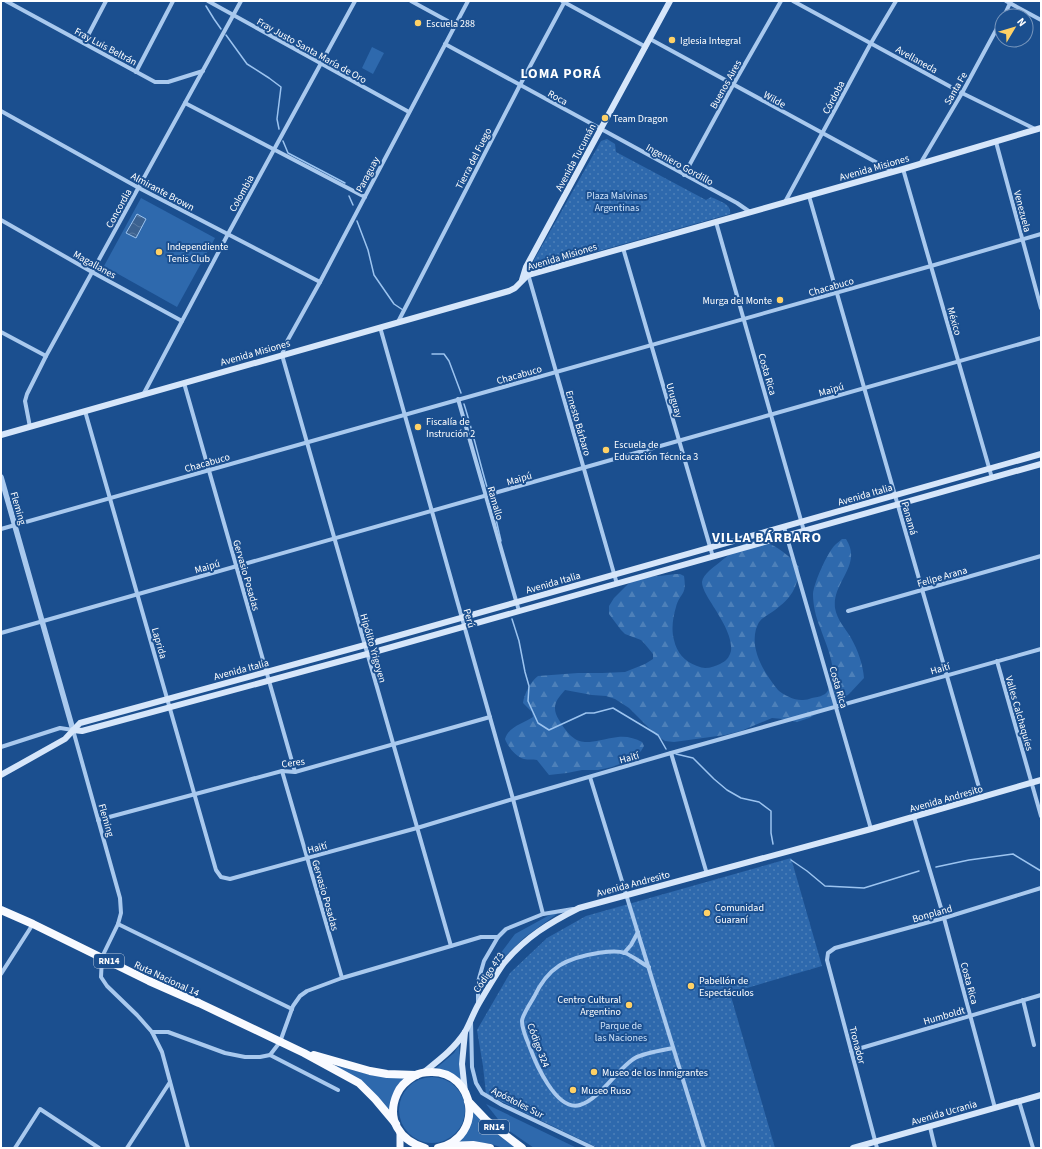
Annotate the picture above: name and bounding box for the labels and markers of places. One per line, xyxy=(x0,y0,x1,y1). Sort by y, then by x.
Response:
place label: Escuela 288 xyxy=(426,17,475,31)
marker: Escuela 288 xyxy=(413,18,423,28)
place label: Iglesia Integral xyxy=(680,34,741,48)
marker: Iglesia Integral xyxy=(667,35,677,45)
place label: Team Dragon xyxy=(613,112,668,126)
marker: Team Dragon xyxy=(600,113,610,123)
place label: Independiente Tenis Club xyxy=(167,240,228,266)
marker: Independiente Tenis Club xyxy=(154,247,164,257)
place label: Murga del Monte xyxy=(703,294,772,308)
marker: Murga del Monte xyxy=(775,295,785,305)
place label: Fiscalía de Instrución 2 xyxy=(426,415,475,441)
marker: Fiscalía de Instrución 2 xyxy=(413,422,423,432)
place label: Escuela de Educación Técnica 3 xyxy=(614,438,698,464)
marker: Escuela de Educación Técnica 3 xyxy=(601,445,611,455)
place label: Comunidad Guaraní xyxy=(715,901,764,927)
marker: Comunidad Guaraní xyxy=(702,908,712,918)
place label: Pabellón de Espectáculos xyxy=(699,974,754,1000)
marker: Pabellón de Espectáculos xyxy=(686,981,696,991)
place label: Centro Cultural Argentino xyxy=(557,993,621,1019)
marker: Centro Cultural Argentino xyxy=(624,1000,634,1010)
place label: Museo de los Inmigrantes xyxy=(602,1066,708,1080)
marker: Museo de los Inmigrantes xyxy=(589,1067,599,1077)
place label: Museo Ruso xyxy=(581,1084,631,1098)
marker: Museo Ruso xyxy=(568,1085,578,1095)

